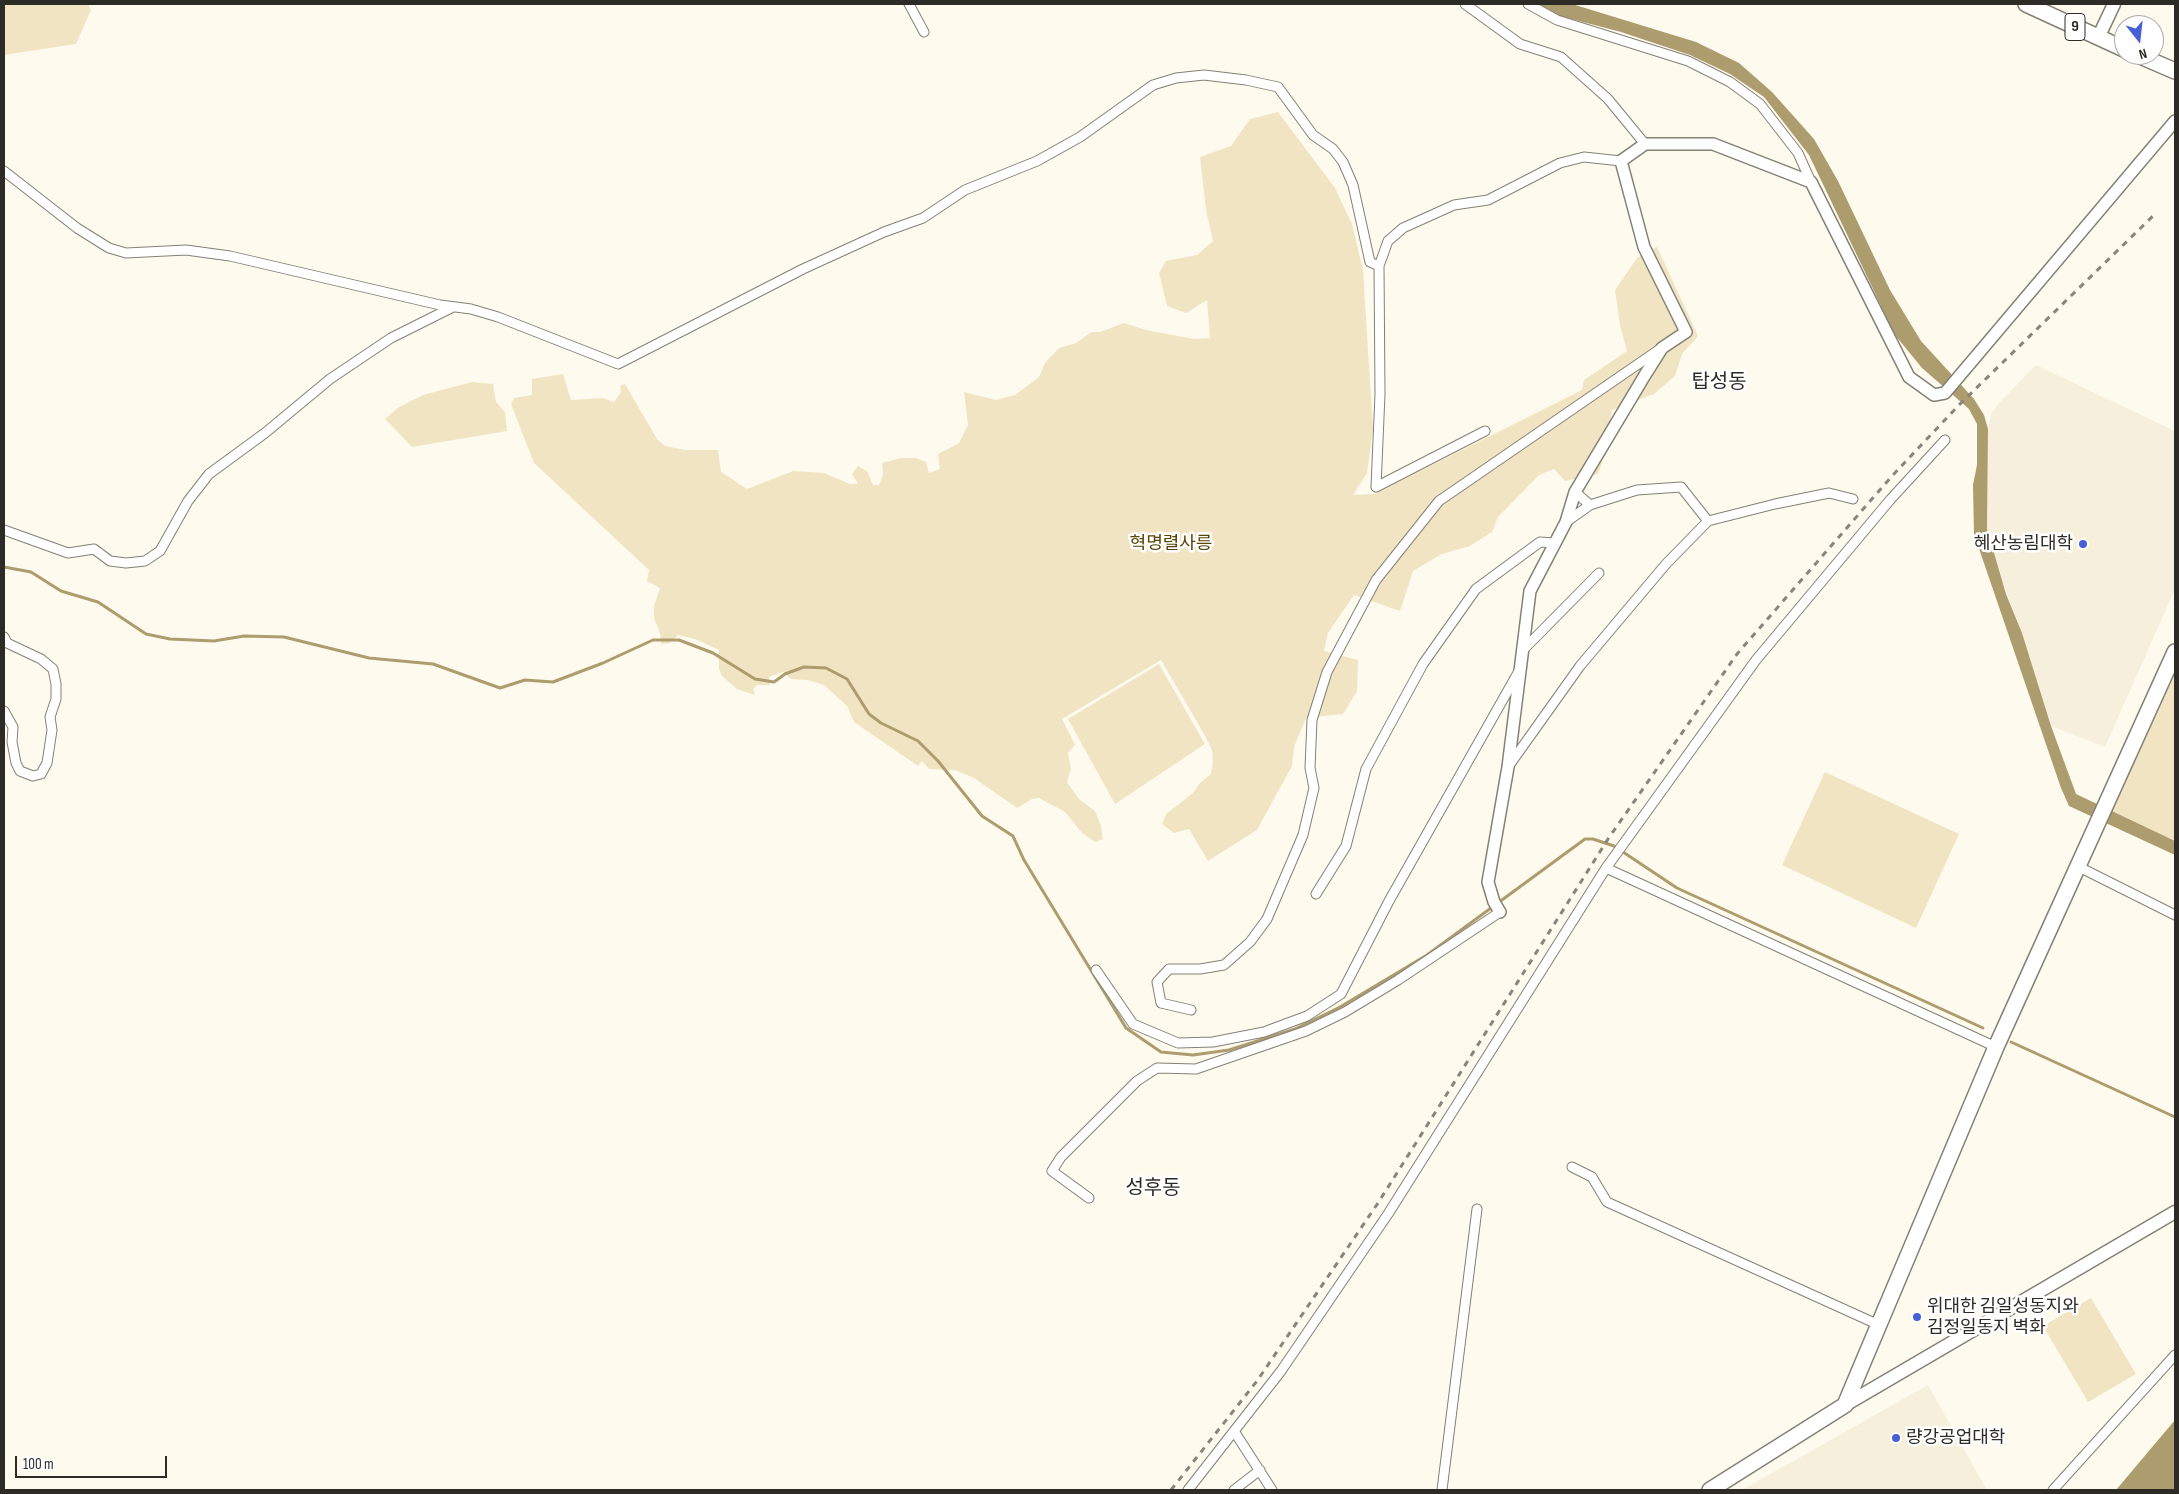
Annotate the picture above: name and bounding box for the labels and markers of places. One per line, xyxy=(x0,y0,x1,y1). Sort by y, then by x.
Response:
place label: 혜산농림대학 xyxy=(1974,533,2073,555)
marker: 혜산농림대학 xyxy=(2077,538,2089,550)
place label: 위대한 김일성동지와 김정일동지 벽화 xyxy=(1927,1296,2079,1338)
marker: 위대한 김일성동지와 김정일동지 벽화 xyxy=(1911,1311,1923,1323)
place label: 량강공업대학 xyxy=(1906,1427,2005,1449)
marker: 량강공업대학 xyxy=(1890,1432,1902,1444)

